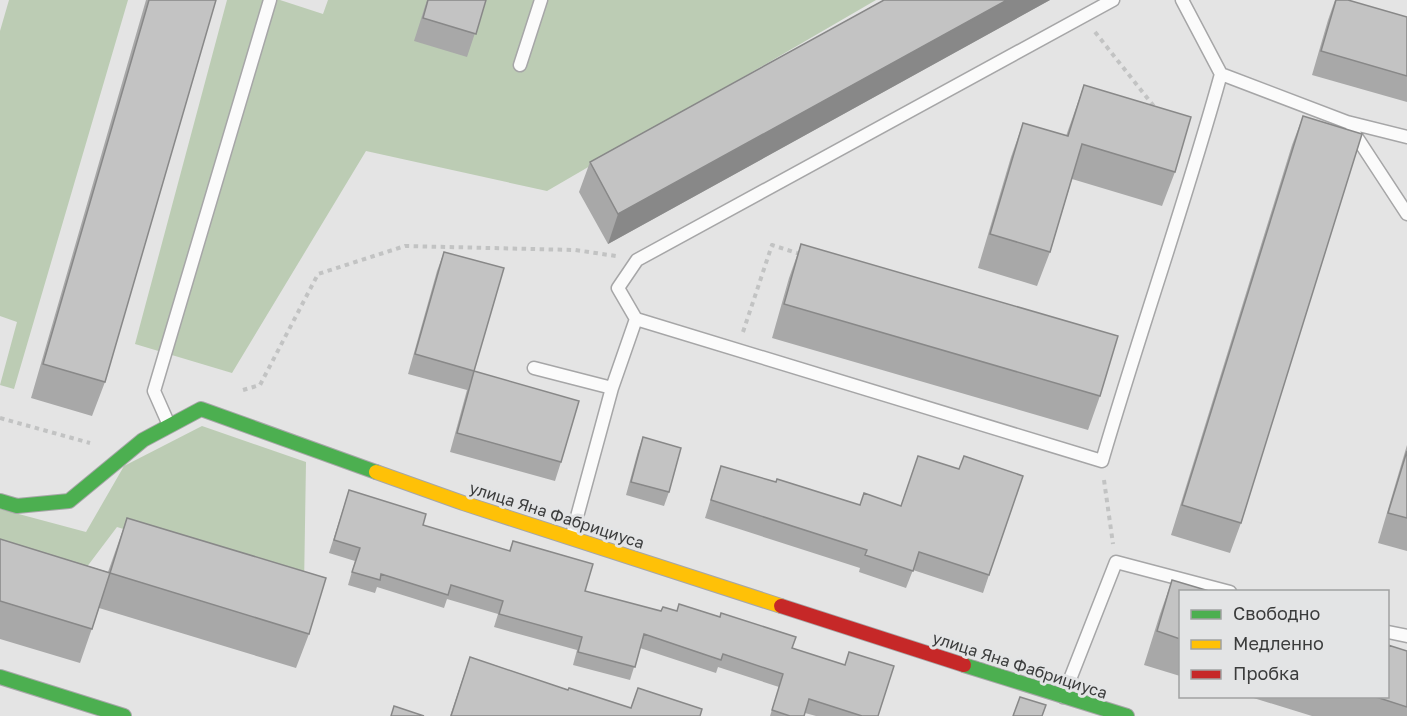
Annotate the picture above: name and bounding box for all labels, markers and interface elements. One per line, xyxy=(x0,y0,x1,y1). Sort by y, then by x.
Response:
street label: улица Яна Фабрициуса xyxy=(467,477,647,553)
legend xyxy=(1179,590,1389,698)
text: Свободно xyxy=(1233,602,1320,624)
street label: улица Яна Фабрициуса xyxy=(930,627,1110,703)
text: Медленно xyxy=(1233,632,1324,654)
text: Пробка xyxy=(1233,662,1299,684)

